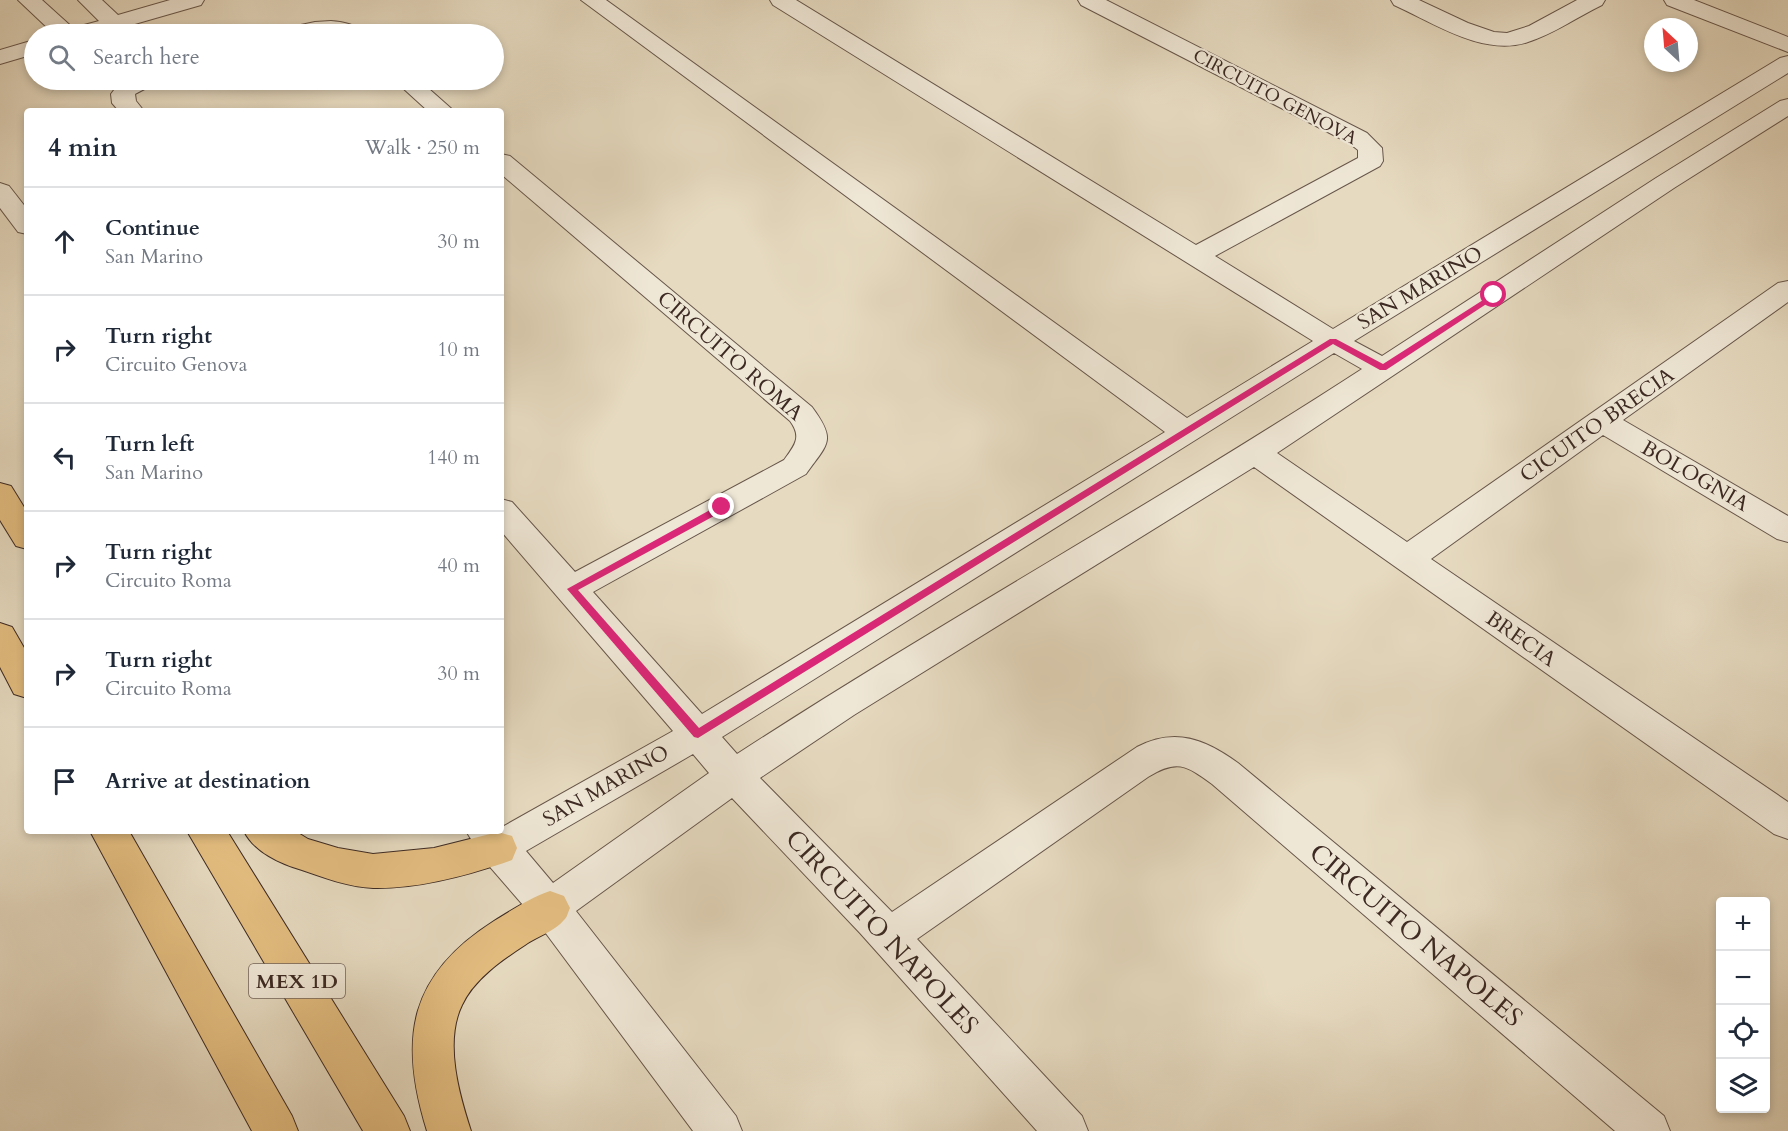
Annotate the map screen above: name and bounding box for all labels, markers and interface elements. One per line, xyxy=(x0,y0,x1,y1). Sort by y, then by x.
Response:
north arrow xyxy=(1644,18,1698,72)
search box xyxy=(24,24,504,90)
icon: search xyxy=(45,41,78,74)
text: Search here xyxy=(93,42,200,72)
street label: CIRCUITO GENOVA xyxy=(1188,43,1362,151)
text: 4 min xyxy=(48,130,117,165)
text: Walk · 250 m xyxy=(365,134,480,161)
text: Continue xyxy=(105,213,200,243)
icon: ahead xyxy=(48,225,81,258)
text: 30 m xyxy=(437,228,480,255)
street label: SAN MARINO xyxy=(1352,239,1488,337)
text: San Marino xyxy=(105,243,203,270)
route start xyxy=(1480,281,1506,307)
street label: CIRCUITO ROMA xyxy=(651,284,809,428)
text: Turn right xyxy=(105,321,212,351)
icon: right xyxy=(48,333,81,366)
text: 10 m xyxy=(437,336,480,363)
text: Circuito Genova xyxy=(105,351,247,378)
street label: CICUITO BRECIA xyxy=(1514,361,1680,489)
text: Turn left xyxy=(105,429,194,459)
street label: BOLOGNIA xyxy=(1636,433,1754,519)
icon: left xyxy=(48,441,81,474)
text: 140 m xyxy=(427,444,480,471)
text: San Marino xyxy=(105,459,203,486)
route end xyxy=(708,493,734,519)
text: Turn right xyxy=(105,537,212,567)
icon: right xyxy=(48,549,81,582)
text: 40 m xyxy=(437,552,480,579)
text: Circuito Roma xyxy=(105,567,232,594)
street label: BRECIA xyxy=(1480,604,1562,674)
text: Turn right xyxy=(105,645,212,675)
icon: right xyxy=(48,657,81,690)
text: 30 m xyxy=(437,660,480,687)
text: Circuito Roma xyxy=(105,675,232,702)
street label: SAN MARINO xyxy=(537,738,675,834)
icon: arrive xyxy=(48,765,81,798)
text: Arrive at destination xyxy=(105,766,310,796)
street label: CIRCUITO NAPOLES xyxy=(778,822,986,1042)
street label: CIRCUITO NAPOLES xyxy=(1302,835,1530,1035)
map controls xyxy=(1716,897,1770,1113)
button: + xyxy=(1716,897,1770,951)
button: − xyxy=(1716,951,1770,1005)
road number: MEX 1D xyxy=(249,964,345,998)
button: locate xyxy=(1716,1005,1770,1059)
button: layers xyxy=(1716,1059,1770,1113)

